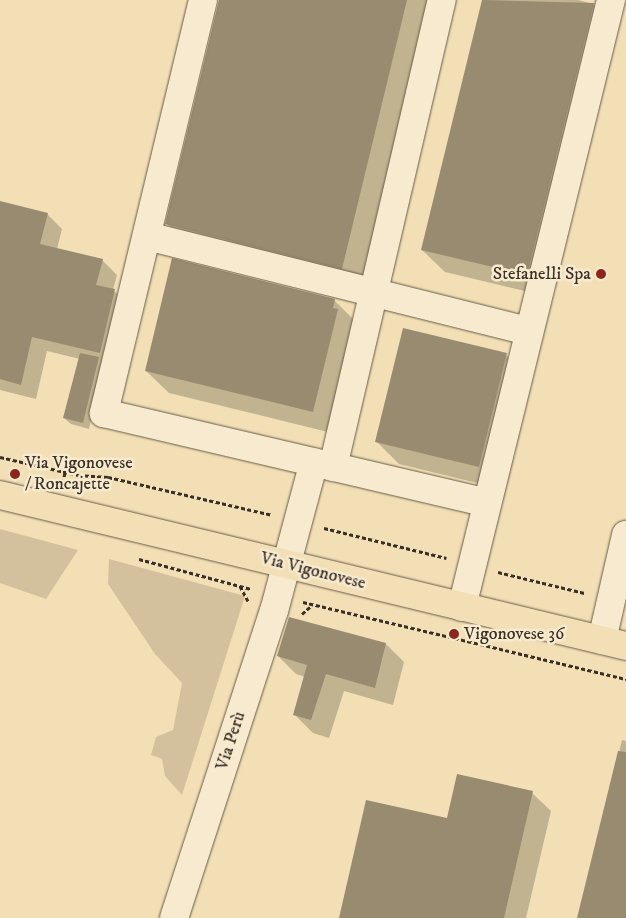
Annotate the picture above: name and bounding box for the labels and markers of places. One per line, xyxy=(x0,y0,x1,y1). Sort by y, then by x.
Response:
place label: Stefanelli Spa xyxy=(493,263,591,285)
marker: Stefanelli Spa xyxy=(595,268,607,280)
place label: Via Vigonovese / Roncajette xyxy=(25,453,133,496)
marker: Via Vigonovese / Roncajette xyxy=(9,468,21,480)
place label: Vigonovese 36 xyxy=(464,623,564,645)
marker: Vigonovese 36 xyxy=(448,628,460,640)

